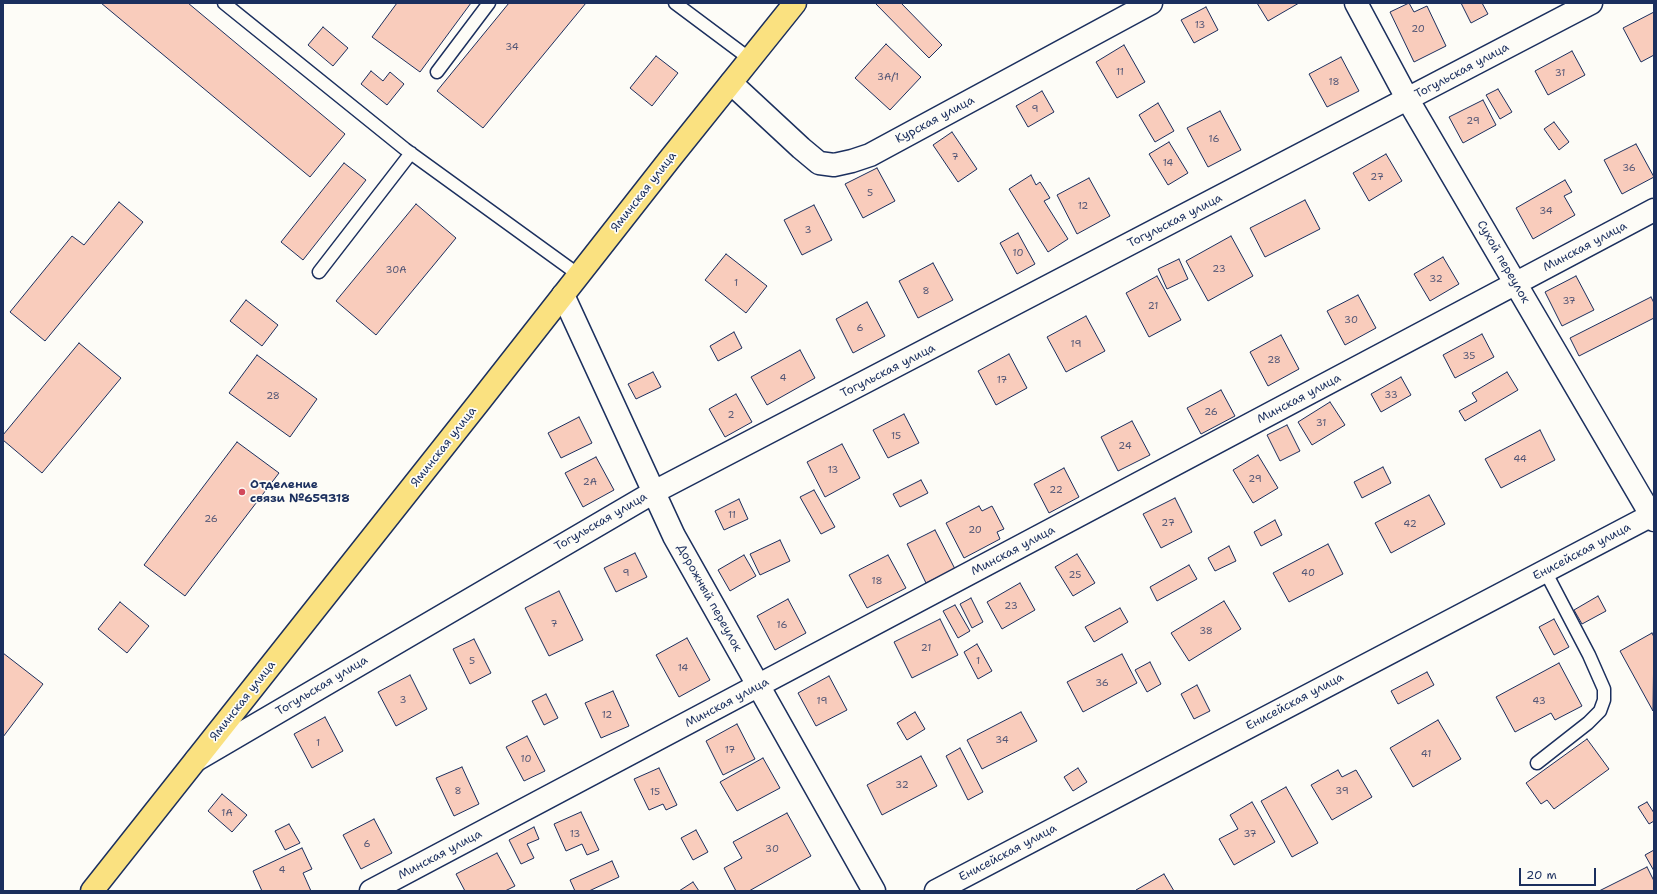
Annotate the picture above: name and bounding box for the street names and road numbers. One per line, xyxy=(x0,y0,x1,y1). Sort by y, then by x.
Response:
street label: Тогульская улица xyxy=(1413,40,1511,102)
street label: Курская улица xyxy=(893,93,977,147)
street label: Яминская улица xyxy=(608,149,680,235)
street label: Тогульская улица xyxy=(1125,191,1225,251)
street label: Сухой переулок xyxy=(1473,218,1533,306)
street label: Минская улица xyxy=(1541,219,1629,275)
street label: Тогульская улица xyxy=(838,341,938,401)
street label: Минская улица xyxy=(1255,371,1343,427)
street label: Яминская улица xyxy=(408,404,480,490)
street label: Тогульская улица xyxy=(552,490,650,554)
street label: Енисейская улица xyxy=(1531,520,1633,584)
street label: Минская улица xyxy=(969,523,1057,579)
street label: Дорожный переулок xyxy=(673,542,745,654)
street label: Тогульская улица xyxy=(274,653,370,719)
street label: Яминская улица xyxy=(207,658,279,744)
street label: Енисейская улица xyxy=(1244,670,1346,734)
street label: Минская улица xyxy=(683,675,771,731)
street label: Енисейская улица xyxy=(957,821,1059,885)
street label: Минская улица xyxy=(396,827,484,883)

